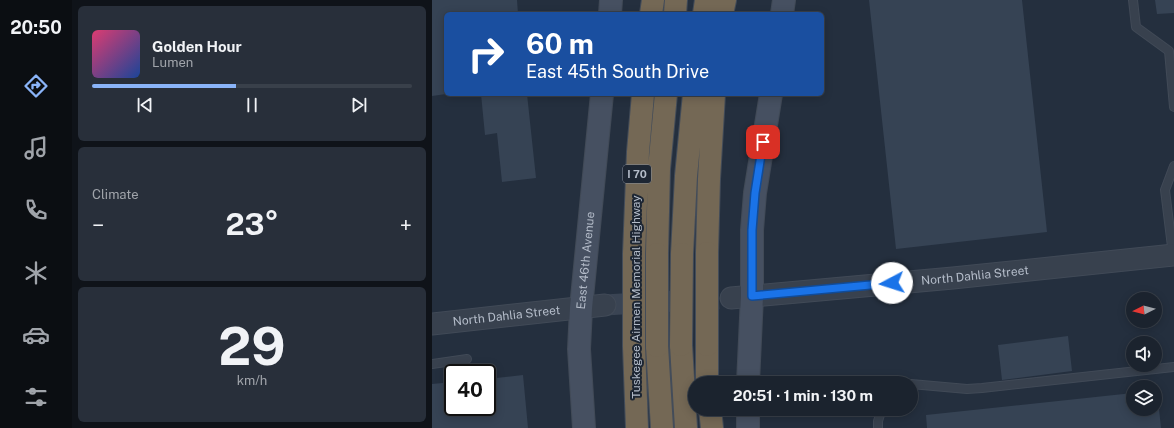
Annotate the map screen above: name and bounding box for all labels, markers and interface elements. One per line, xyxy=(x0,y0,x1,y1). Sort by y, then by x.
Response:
text: 20:50 xyxy=(10,17,62,38)
text: 60 m xyxy=(526,27,594,60)
icon: right xyxy=(460,28,512,80)
text: Golden Hour xyxy=(152,38,242,55)
text: Lumen xyxy=(152,55,193,70)
text: East 45th South Drive xyxy=(526,61,709,82)
icon: directions xyxy=(22,72,50,100)
icon: previous xyxy=(134,94,156,116)
icon: pause xyxy=(241,94,263,116)
icon: next xyxy=(348,94,370,116)
pin xyxy=(746,125,780,159)
icon: arrive xyxy=(752,131,774,153)
icon: music xyxy=(22,134,50,162)
road number: I 70 xyxy=(623,165,651,183)
text: Climate xyxy=(92,187,139,202)
street label: Tuskegee Airmen Memorial Highway xyxy=(629,195,643,399)
icon: phone xyxy=(22,196,50,224)
text: 23° xyxy=(225,206,279,242)
street label: East 46th Avenue xyxy=(574,211,597,310)
text: − xyxy=(92,212,104,238)
text: + xyxy=(400,212,412,238)
icon: climate xyxy=(22,259,50,287)
position arrow xyxy=(871,262,913,304)
street label: North Dahlia Street xyxy=(921,263,1030,288)
north arrow xyxy=(1126,292,1162,328)
map controls xyxy=(1126,292,1162,416)
street label: North Dahlia Street xyxy=(452,303,561,329)
text: 29 xyxy=(218,316,286,377)
icon: car xyxy=(22,321,50,349)
button: sound xyxy=(1126,336,1162,372)
speed limit sign: 40 xyxy=(444,364,496,416)
text: km/h xyxy=(237,373,267,388)
button: layers xyxy=(1126,380,1162,416)
icon: filters xyxy=(22,383,50,411)
text: 20:51 · 1 min · 130 m xyxy=(733,387,873,404)

